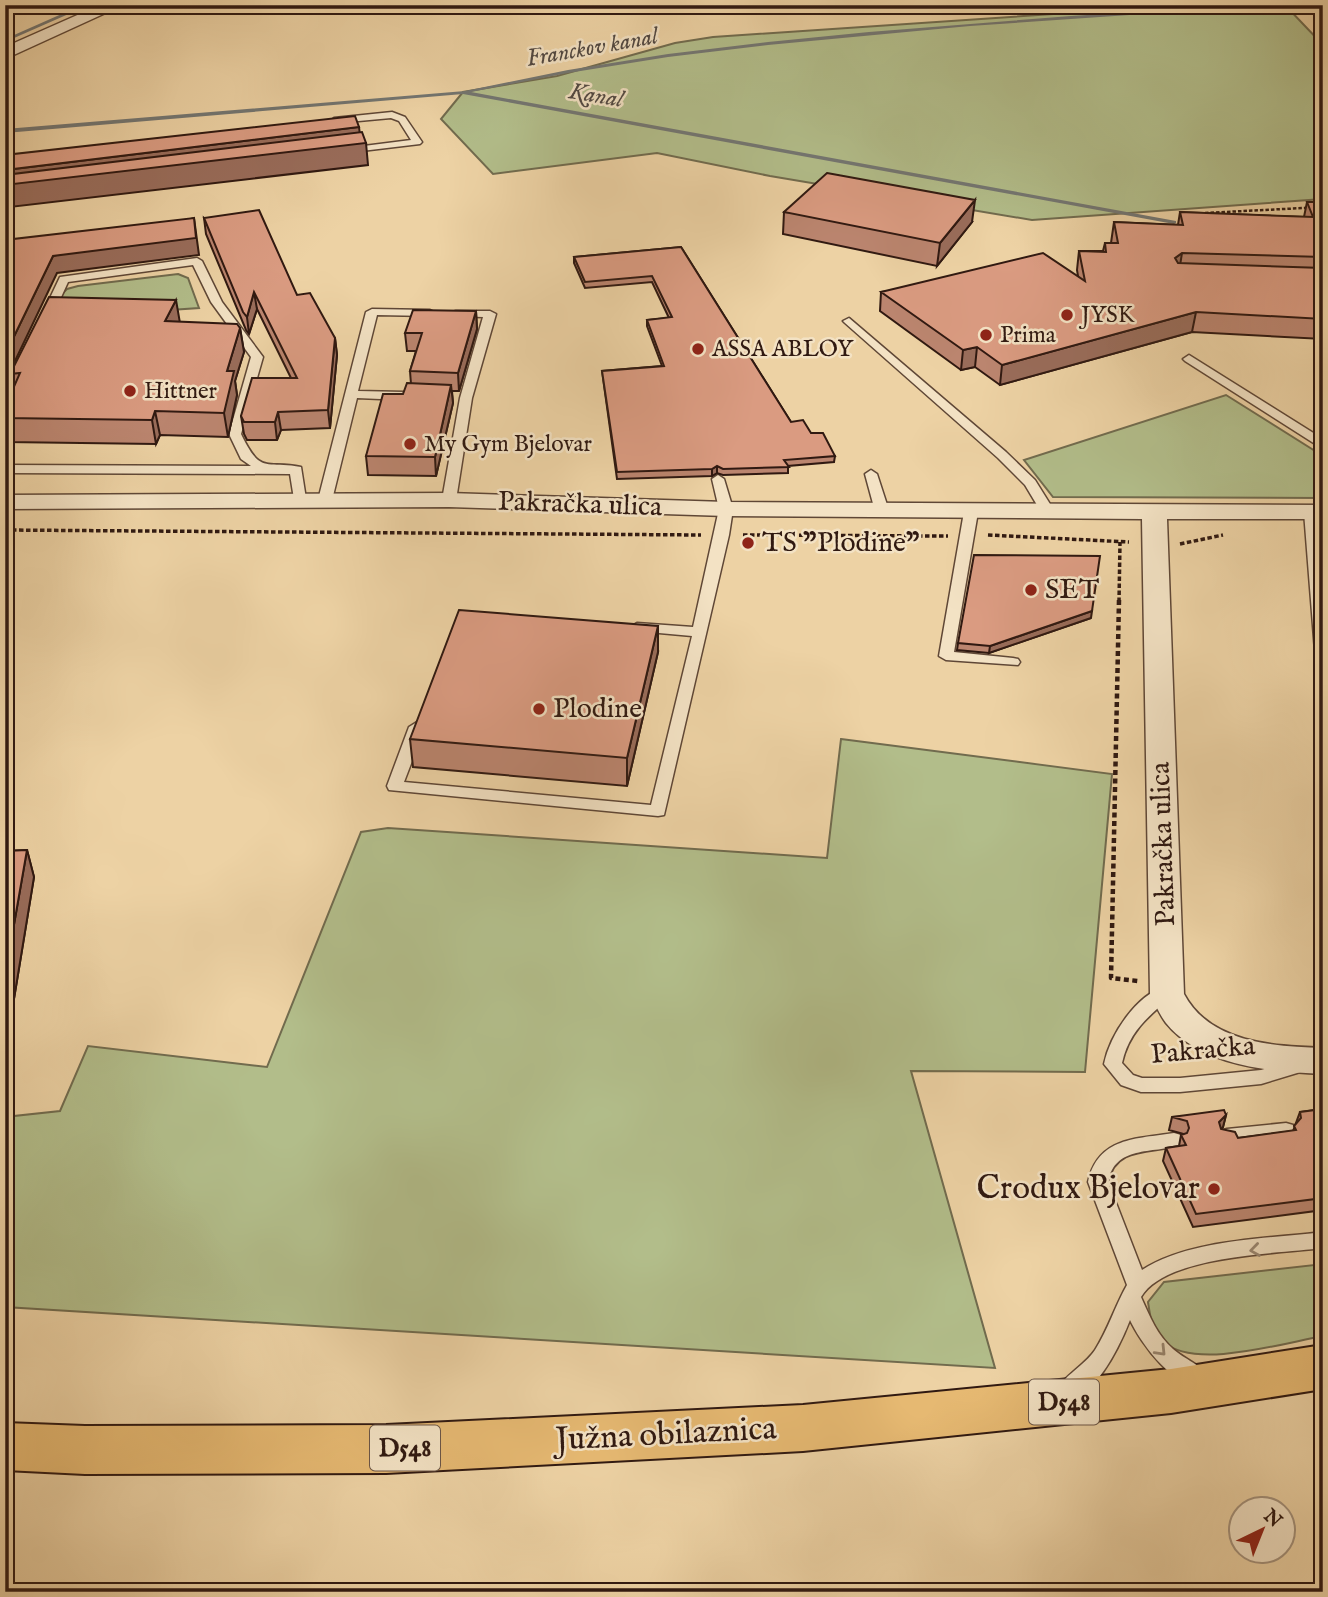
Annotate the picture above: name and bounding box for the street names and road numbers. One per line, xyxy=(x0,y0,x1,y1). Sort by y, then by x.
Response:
street label: Pakračka ulica xyxy=(497,485,664,525)
street label: Pakračka ulica xyxy=(1144,760,1184,927)
street label: Pakračka xyxy=(1149,1029,1258,1073)
road number: D548 xyxy=(1029,1380,1099,1424)
street label: Južna obilaznica xyxy=(550,1408,778,1462)
road number: D548 xyxy=(370,1426,440,1470)

